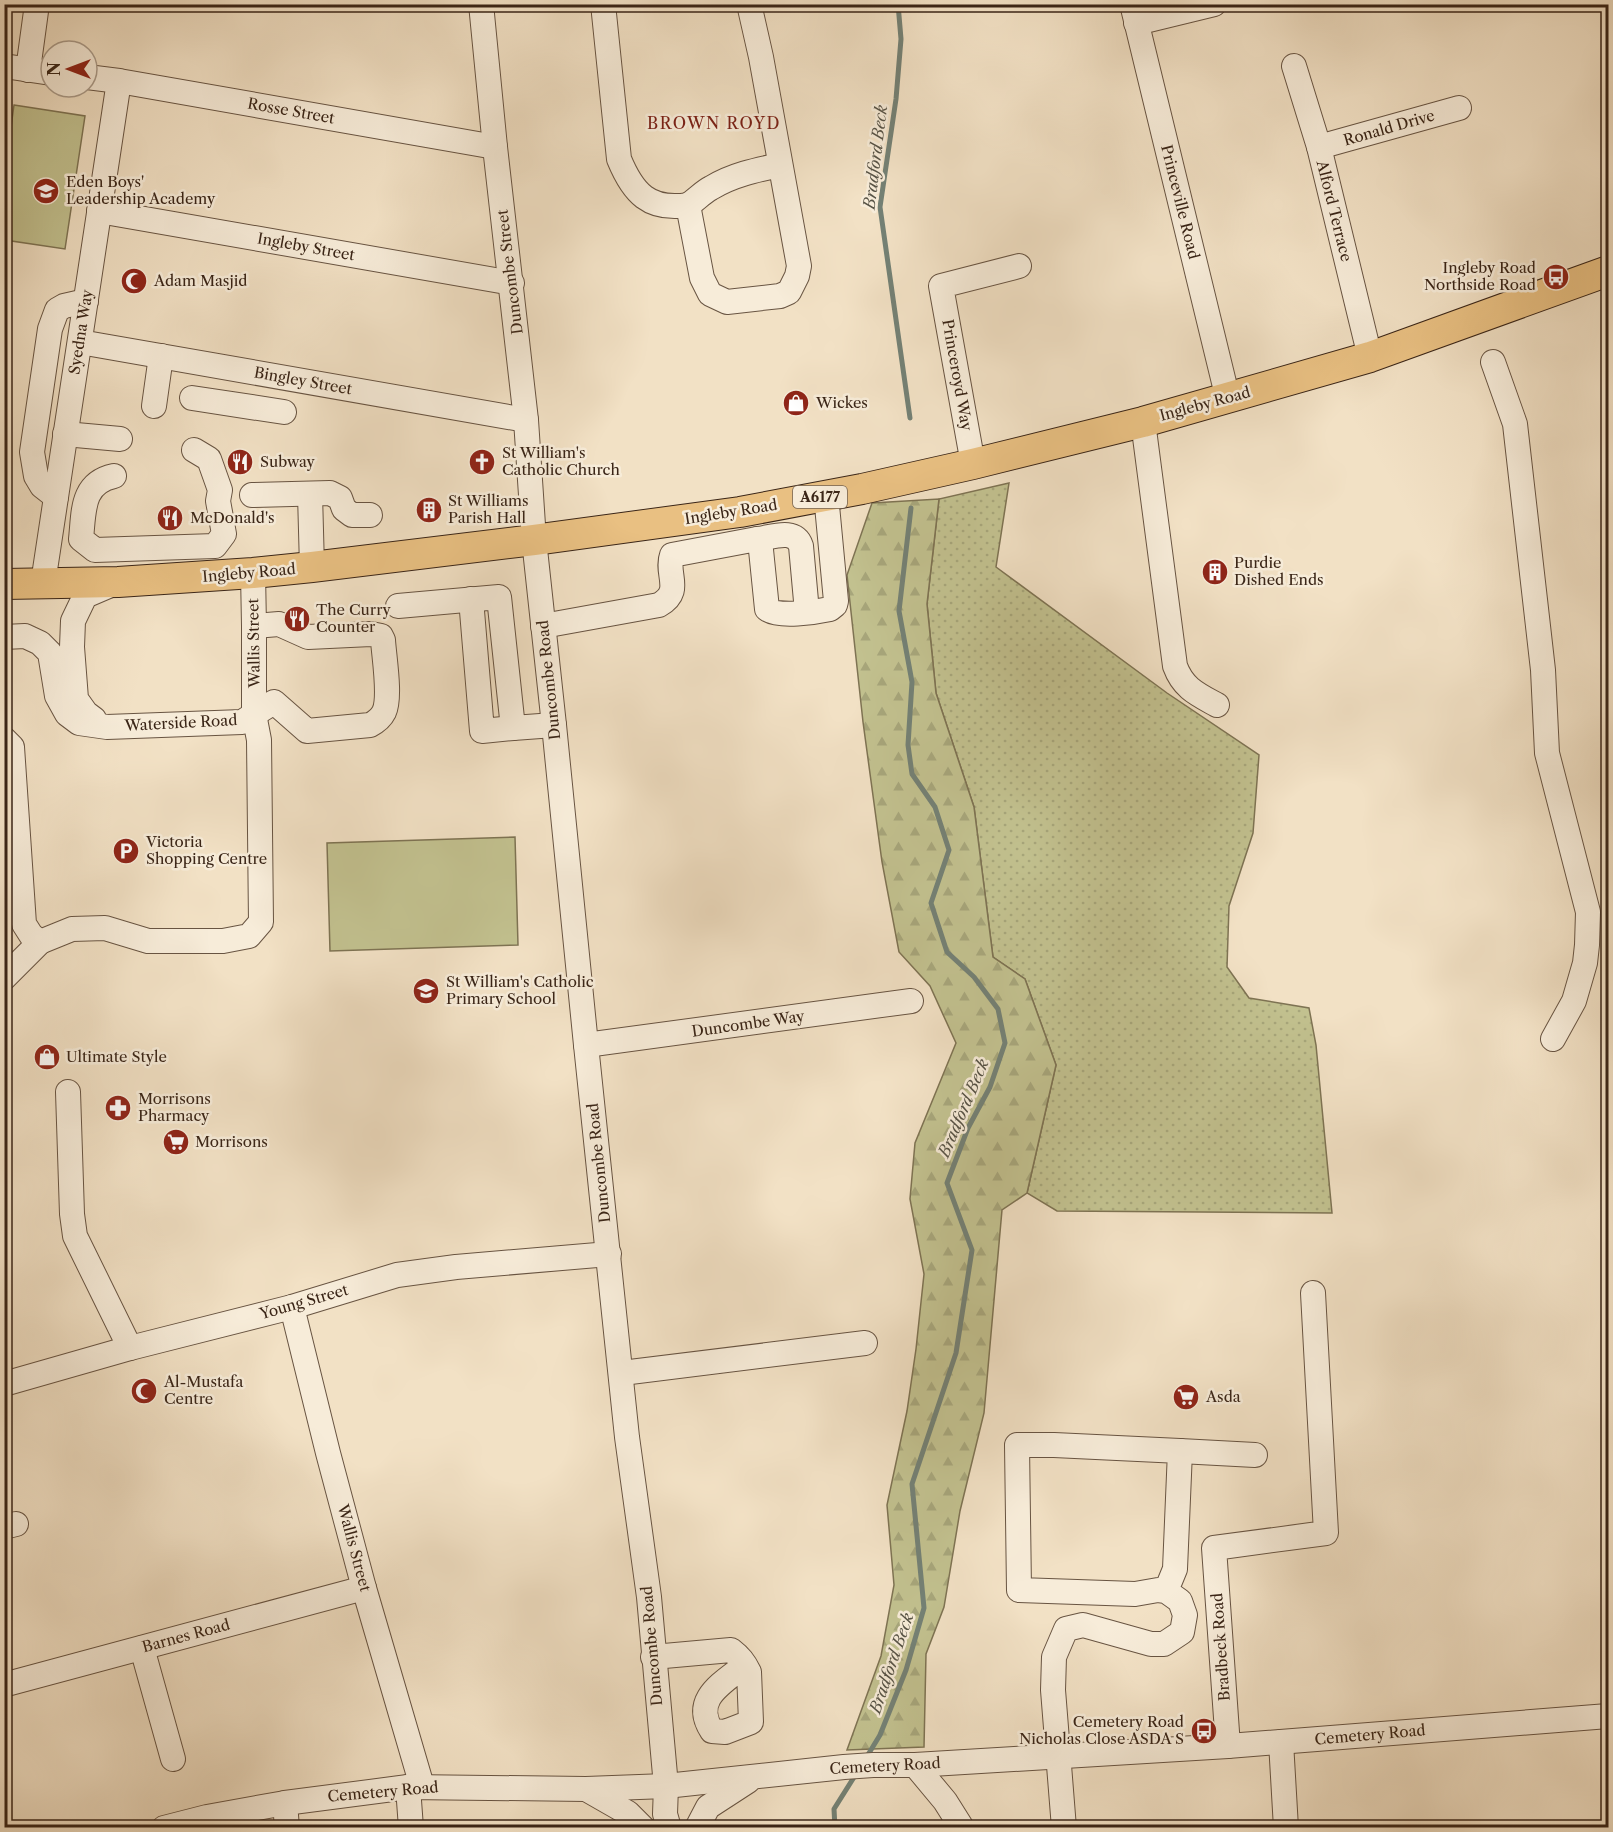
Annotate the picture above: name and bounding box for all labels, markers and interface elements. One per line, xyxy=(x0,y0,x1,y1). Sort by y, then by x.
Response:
north arrow xyxy=(39,39,99,99)
text: N xyxy=(44,62,64,76)
street label: Rosse Street xyxy=(246,94,337,128)
water label: Bradford Beck xyxy=(858,103,891,212)
street label: Ronald Drive xyxy=(1341,105,1437,150)
district label: BROWN ROYD xyxy=(647,113,781,133)
street label: Princeville Road xyxy=(1157,143,1204,261)
street label: Alford Terrace xyxy=(1312,157,1356,264)
place label: Eden Boys' Leadership Academy xyxy=(66,172,216,208)
school or university icon: Eden Boys' Leadership Academy xyxy=(31,176,61,206)
street label: Duncombe Street xyxy=(492,208,527,336)
street label: Ingleby Street xyxy=(256,229,357,265)
place label: Ingleby Road Northside Road xyxy=(1424,258,1536,294)
bus stop icon: Ingleby Road Northside Road xyxy=(1541,262,1571,292)
mosque icon: Adam Masjid xyxy=(119,266,149,296)
place label: Adam Masjid xyxy=(153,271,247,290)
street label: Syedna Way xyxy=(64,287,97,376)
street label: Princeroyd Way xyxy=(938,318,977,433)
street label: Bingley Street xyxy=(253,363,354,399)
street label: Ingleby Road xyxy=(1157,382,1252,425)
shop icon: Wickes xyxy=(781,388,811,418)
place label: Wickes xyxy=(815,393,868,412)
place label: St William's Catholic Church xyxy=(502,443,620,479)
restaurant icon: Subway xyxy=(225,447,255,477)
church icon: St William's Catholic Church xyxy=(467,447,497,477)
place label: Subway xyxy=(260,452,315,471)
road number: A6177 xyxy=(793,486,847,508)
place label: St Williams Parish Hall xyxy=(448,491,529,527)
building icon: St Williams Parish Hall xyxy=(414,495,444,525)
street label: Ingleby Road xyxy=(683,495,779,528)
restaurant icon: McDonald's xyxy=(155,503,185,533)
place label: McDonald's xyxy=(190,508,275,527)
place label: Purdie Dished Ends xyxy=(1234,553,1324,589)
building icon: Purdie Dished Ends xyxy=(1200,557,1230,587)
street label: Ingleby Road xyxy=(202,559,296,586)
street label: Wallis Street xyxy=(243,597,264,689)
place label: The Curry Counter xyxy=(316,600,391,636)
restaurant icon: The Curry Counter xyxy=(282,604,312,634)
street label: Duncombe Road xyxy=(533,619,564,741)
street label: Waterside Road xyxy=(123,710,238,735)
place label: Victoria Shopping Centre xyxy=(145,832,267,868)
parking icon: Victoria Shopping Centre xyxy=(111,836,141,866)
place label: St William's Catholic Primary School xyxy=(446,972,594,1008)
school or university icon: St William's Catholic Primary School xyxy=(411,976,441,1006)
street label: Duncombe Way xyxy=(690,1006,806,1041)
shop icon: Ultimate Style xyxy=(32,1042,62,1072)
place label: Ultimate Style xyxy=(66,1047,167,1066)
water label: Bradford Beck xyxy=(933,1055,993,1162)
place label: Morrisons Pharmacy xyxy=(138,1089,211,1125)
pharmacy icon: Morrisons Pharmacy xyxy=(103,1093,133,1123)
street label: Duncombe Road xyxy=(583,1102,614,1224)
supermarket icon: Morrisons xyxy=(161,1127,191,1157)
place label: Morrisons xyxy=(195,1132,268,1151)
street label: Young Street xyxy=(256,1280,351,1323)
place label: Al-Mustafa Centre xyxy=(163,1372,243,1408)
mosque icon: Al-Mustafa Centre xyxy=(129,1376,159,1406)
supermarket icon: Asda xyxy=(1171,1382,1201,1412)
place label: Asda xyxy=(1205,1387,1241,1406)
street label: Wallis Street xyxy=(333,1501,375,1594)
street label: Duncombe Road xyxy=(637,1585,666,1707)
street label: Bradbeck Road xyxy=(1207,1592,1234,1702)
water label: Bradford Beck xyxy=(864,1610,918,1718)
street label: Barnes Road xyxy=(140,1615,232,1656)
place label: Cemetery Road Nicholas Close ASDA S xyxy=(1019,1712,1184,1748)
bus stop icon: Cemetery Road Nicholas Close ASDA S xyxy=(1189,1716,1219,1746)
street label: Cemetery Road xyxy=(1314,1720,1426,1749)
street label: Cemetery Road xyxy=(829,1753,941,1778)
street label: Cemetery Road xyxy=(327,1777,439,1806)

